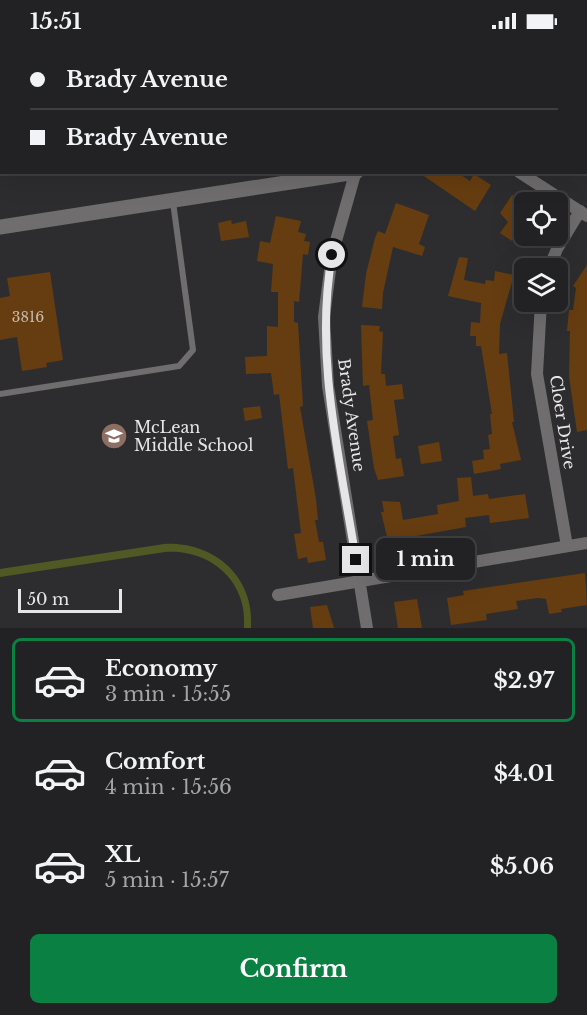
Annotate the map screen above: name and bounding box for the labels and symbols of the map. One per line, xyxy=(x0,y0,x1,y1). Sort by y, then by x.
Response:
route start xyxy=(318,241,345,268)
house number: 3816 xyxy=(12,308,44,326)
street label: Brady Avenue xyxy=(334,357,370,473)
street label: Cloer Drive xyxy=(546,373,580,471)
place label: McLean Middle School xyxy=(134,417,254,455)
school or university icon: McLean Middle School xyxy=(99,421,129,451)
callout: 1 min xyxy=(377,539,476,581)
route end xyxy=(342,546,369,573)
scale bar xyxy=(18,586,122,614)

